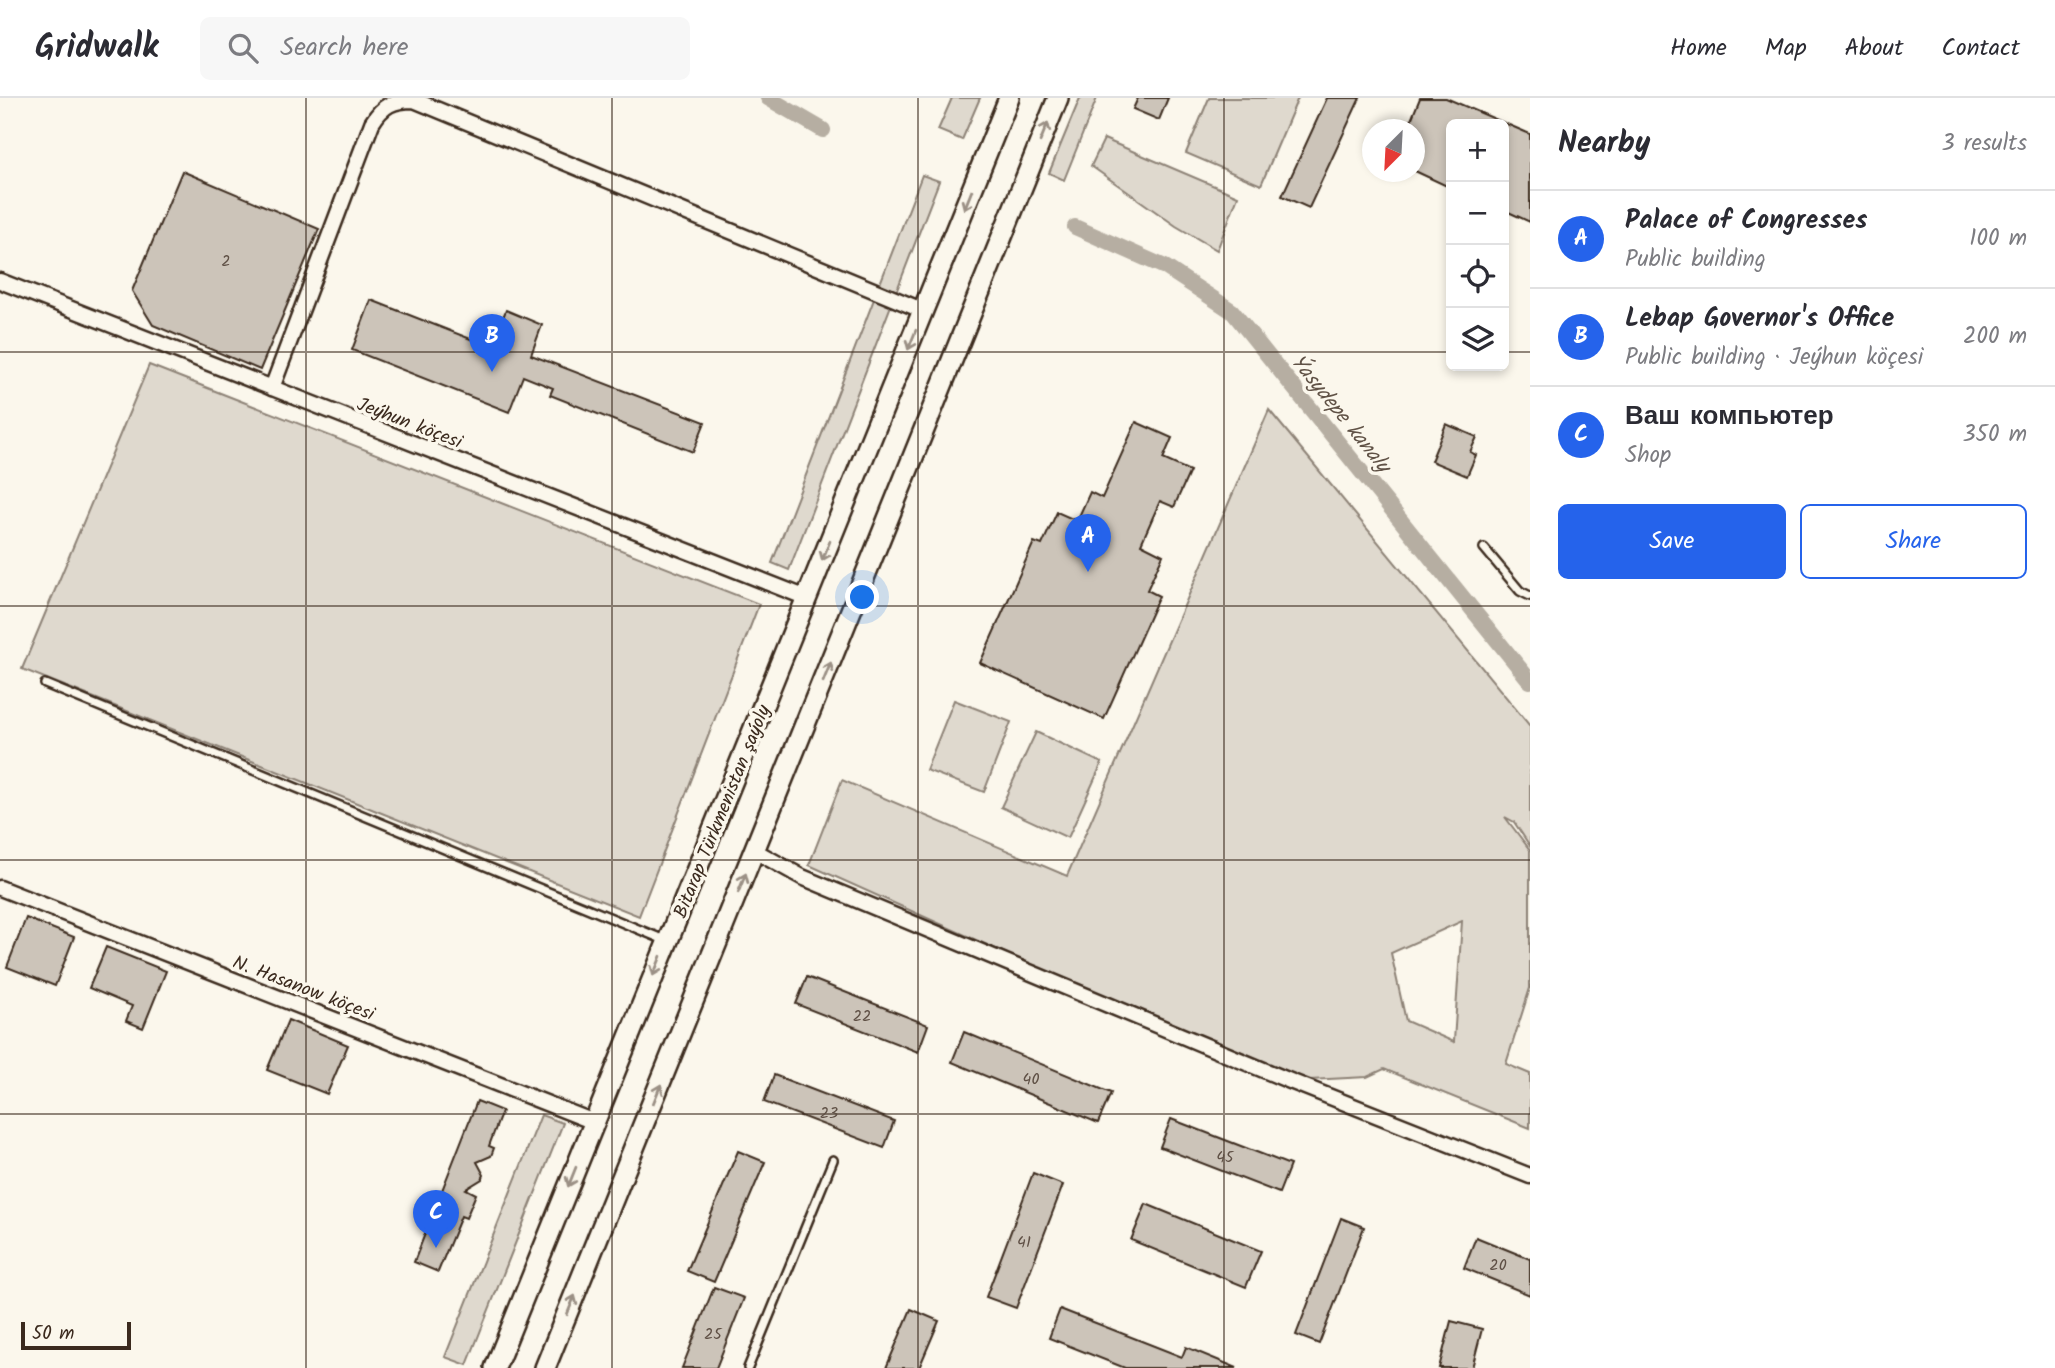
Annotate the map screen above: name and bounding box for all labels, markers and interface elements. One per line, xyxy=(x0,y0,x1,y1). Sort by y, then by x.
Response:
search box xyxy=(200,17,690,80)
text: Gridwalk xyxy=(35,22,158,75)
text: Search here xyxy=(280,27,409,69)
icon: search xyxy=(224,29,262,67)
text: Home xyxy=(1670,29,1727,68)
text: Map xyxy=(1765,29,1807,68)
text: About xyxy=(1845,29,1903,68)
text: Contact xyxy=(1941,29,2020,68)
north arrow xyxy=(1362,119,1425,182)
map controls xyxy=(1446,119,1509,371)
button: + xyxy=(1446,119,1509,182)
text: Nearby xyxy=(1558,120,1650,168)
one-way arrow xyxy=(1039,121,1052,143)
text: 3 results xyxy=(1941,126,2027,162)
button: − xyxy=(1446,182,1509,245)
one-way arrow xyxy=(961,189,974,210)
text: Palace of Congresses xyxy=(1625,200,1867,242)
text: A xyxy=(1574,221,1588,257)
text: 100 m xyxy=(1969,221,2027,257)
text: Public building xyxy=(1625,242,1766,278)
button: locate xyxy=(1446,245,1509,308)
house number: 2 xyxy=(221,249,231,274)
text: Lebap Governor's Office xyxy=(1625,298,1894,340)
button: layers xyxy=(1446,308,1509,371)
pin: B xyxy=(469,314,515,372)
text: B xyxy=(1574,319,1588,355)
text: 200 m xyxy=(1963,319,2027,355)
one-way arrow xyxy=(904,329,917,351)
text: Public building · Jeýhun köçesi xyxy=(1625,340,1923,376)
water label: Ýasydepe kanaly xyxy=(1282,347,1400,483)
street label: Jeýhun köçesi xyxy=(352,390,468,458)
text: Ваш компьютер xyxy=(1625,396,1834,438)
text: C xyxy=(1574,417,1588,453)
text: 350 m xyxy=(1962,417,2027,453)
text: Shop xyxy=(1625,438,1671,474)
button: Save xyxy=(1558,504,1786,579)
button: Share xyxy=(1800,504,2027,579)
pin: A xyxy=(1065,514,1111,572)
one-way arrow xyxy=(819,540,832,561)
your location xyxy=(845,580,879,614)
one-way arrow xyxy=(822,662,835,684)
street label: Bitarap Türkmenistan şaýoly xyxy=(666,700,780,923)
one-way arrow xyxy=(736,873,749,894)
street label: N. Hasanow köçesi xyxy=(228,948,380,1030)
one-way arrow xyxy=(650,955,663,976)
house number: 22 xyxy=(853,1004,871,1029)
house number: 40 xyxy=(1023,1067,1039,1092)
one-way arrow xyxy=(651,1084,664,1105)
house number: 23 xyxy=(820,1101,838,1126)
house number: 45 xyxy=(1216,1145,1235,1170)
one-way arrow xyxy=(564,1165,577,1187)
pin: C xyxy=(413,1190,459,1248)
house number: 41 xyxy=(1017,1230,1031,1255)
house number: 20 xyxy=(1489,1253,1507,1278)
one-way arrow xyxy=(565,1294,578,1316)
scale bar xyxy=(21,1319,131,1351)
text: 50 m xyxy=(32,1319,74,1349)
house number: 25 xyxy=(704,1322,723,1347)

